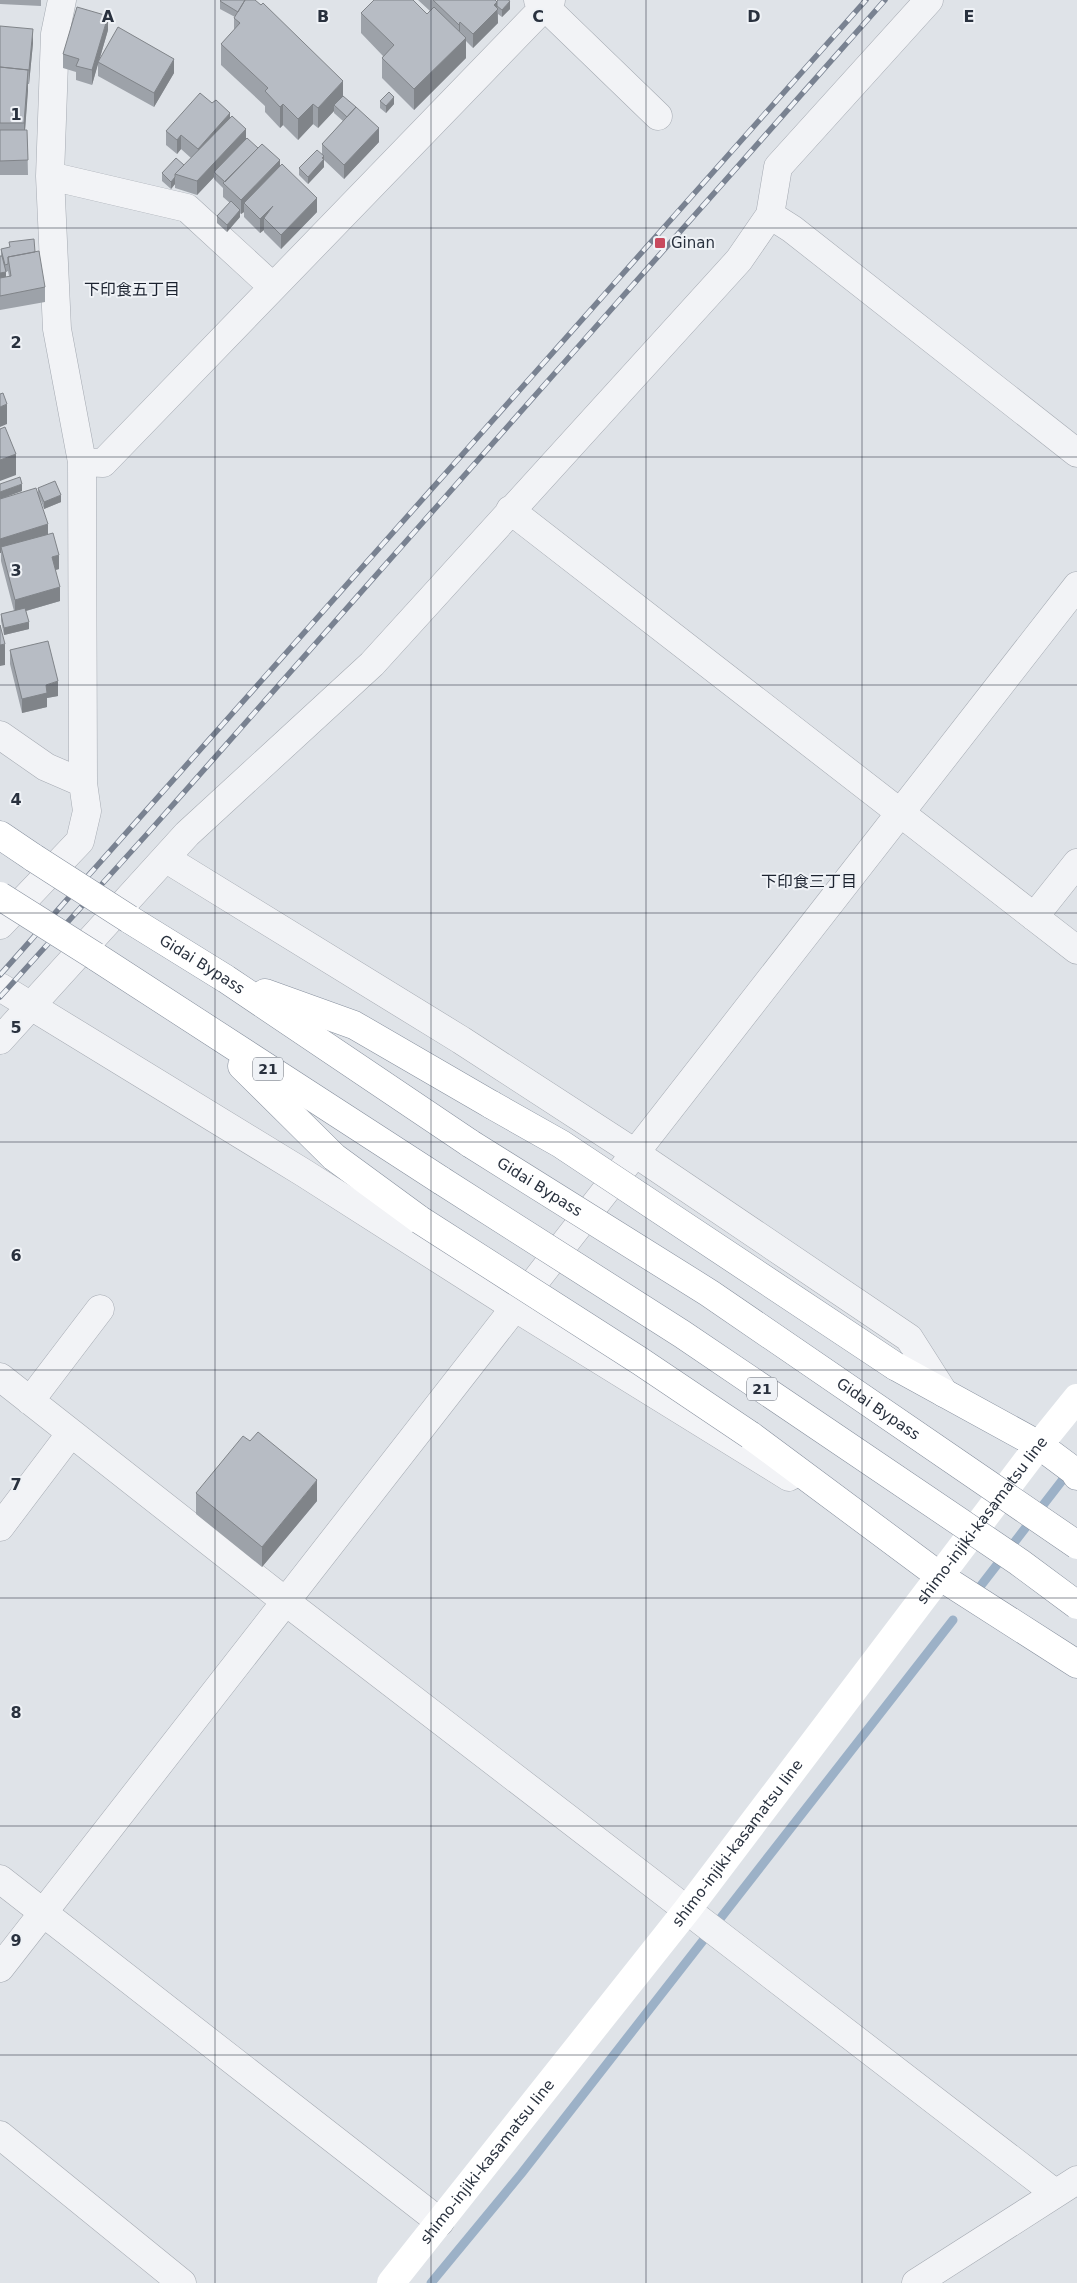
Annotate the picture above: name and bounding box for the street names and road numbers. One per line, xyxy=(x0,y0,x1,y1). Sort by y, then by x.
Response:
street label: Gidai Bypass xyxy=(156,931,248,998)
road number: 21 xyxy=(253,1058,283,1080)
street label: Gidai Bypass xyxy=(494,1154,586,1220)
street label: Gidai Bypass xyxy=(833,1374,924,1444)
road number: 21 xyxy=(747,1378,777,1400)
street label: shimo-injiki-kasamatsu line xyxy=(913,1433,1051,1607)
street label: shimo-injiki-kasamatsu line xyxy=(668,1756,807,1930)
street label: shimo-injiki-kasamatsu line xyxy=(417,2076,558,2247)

